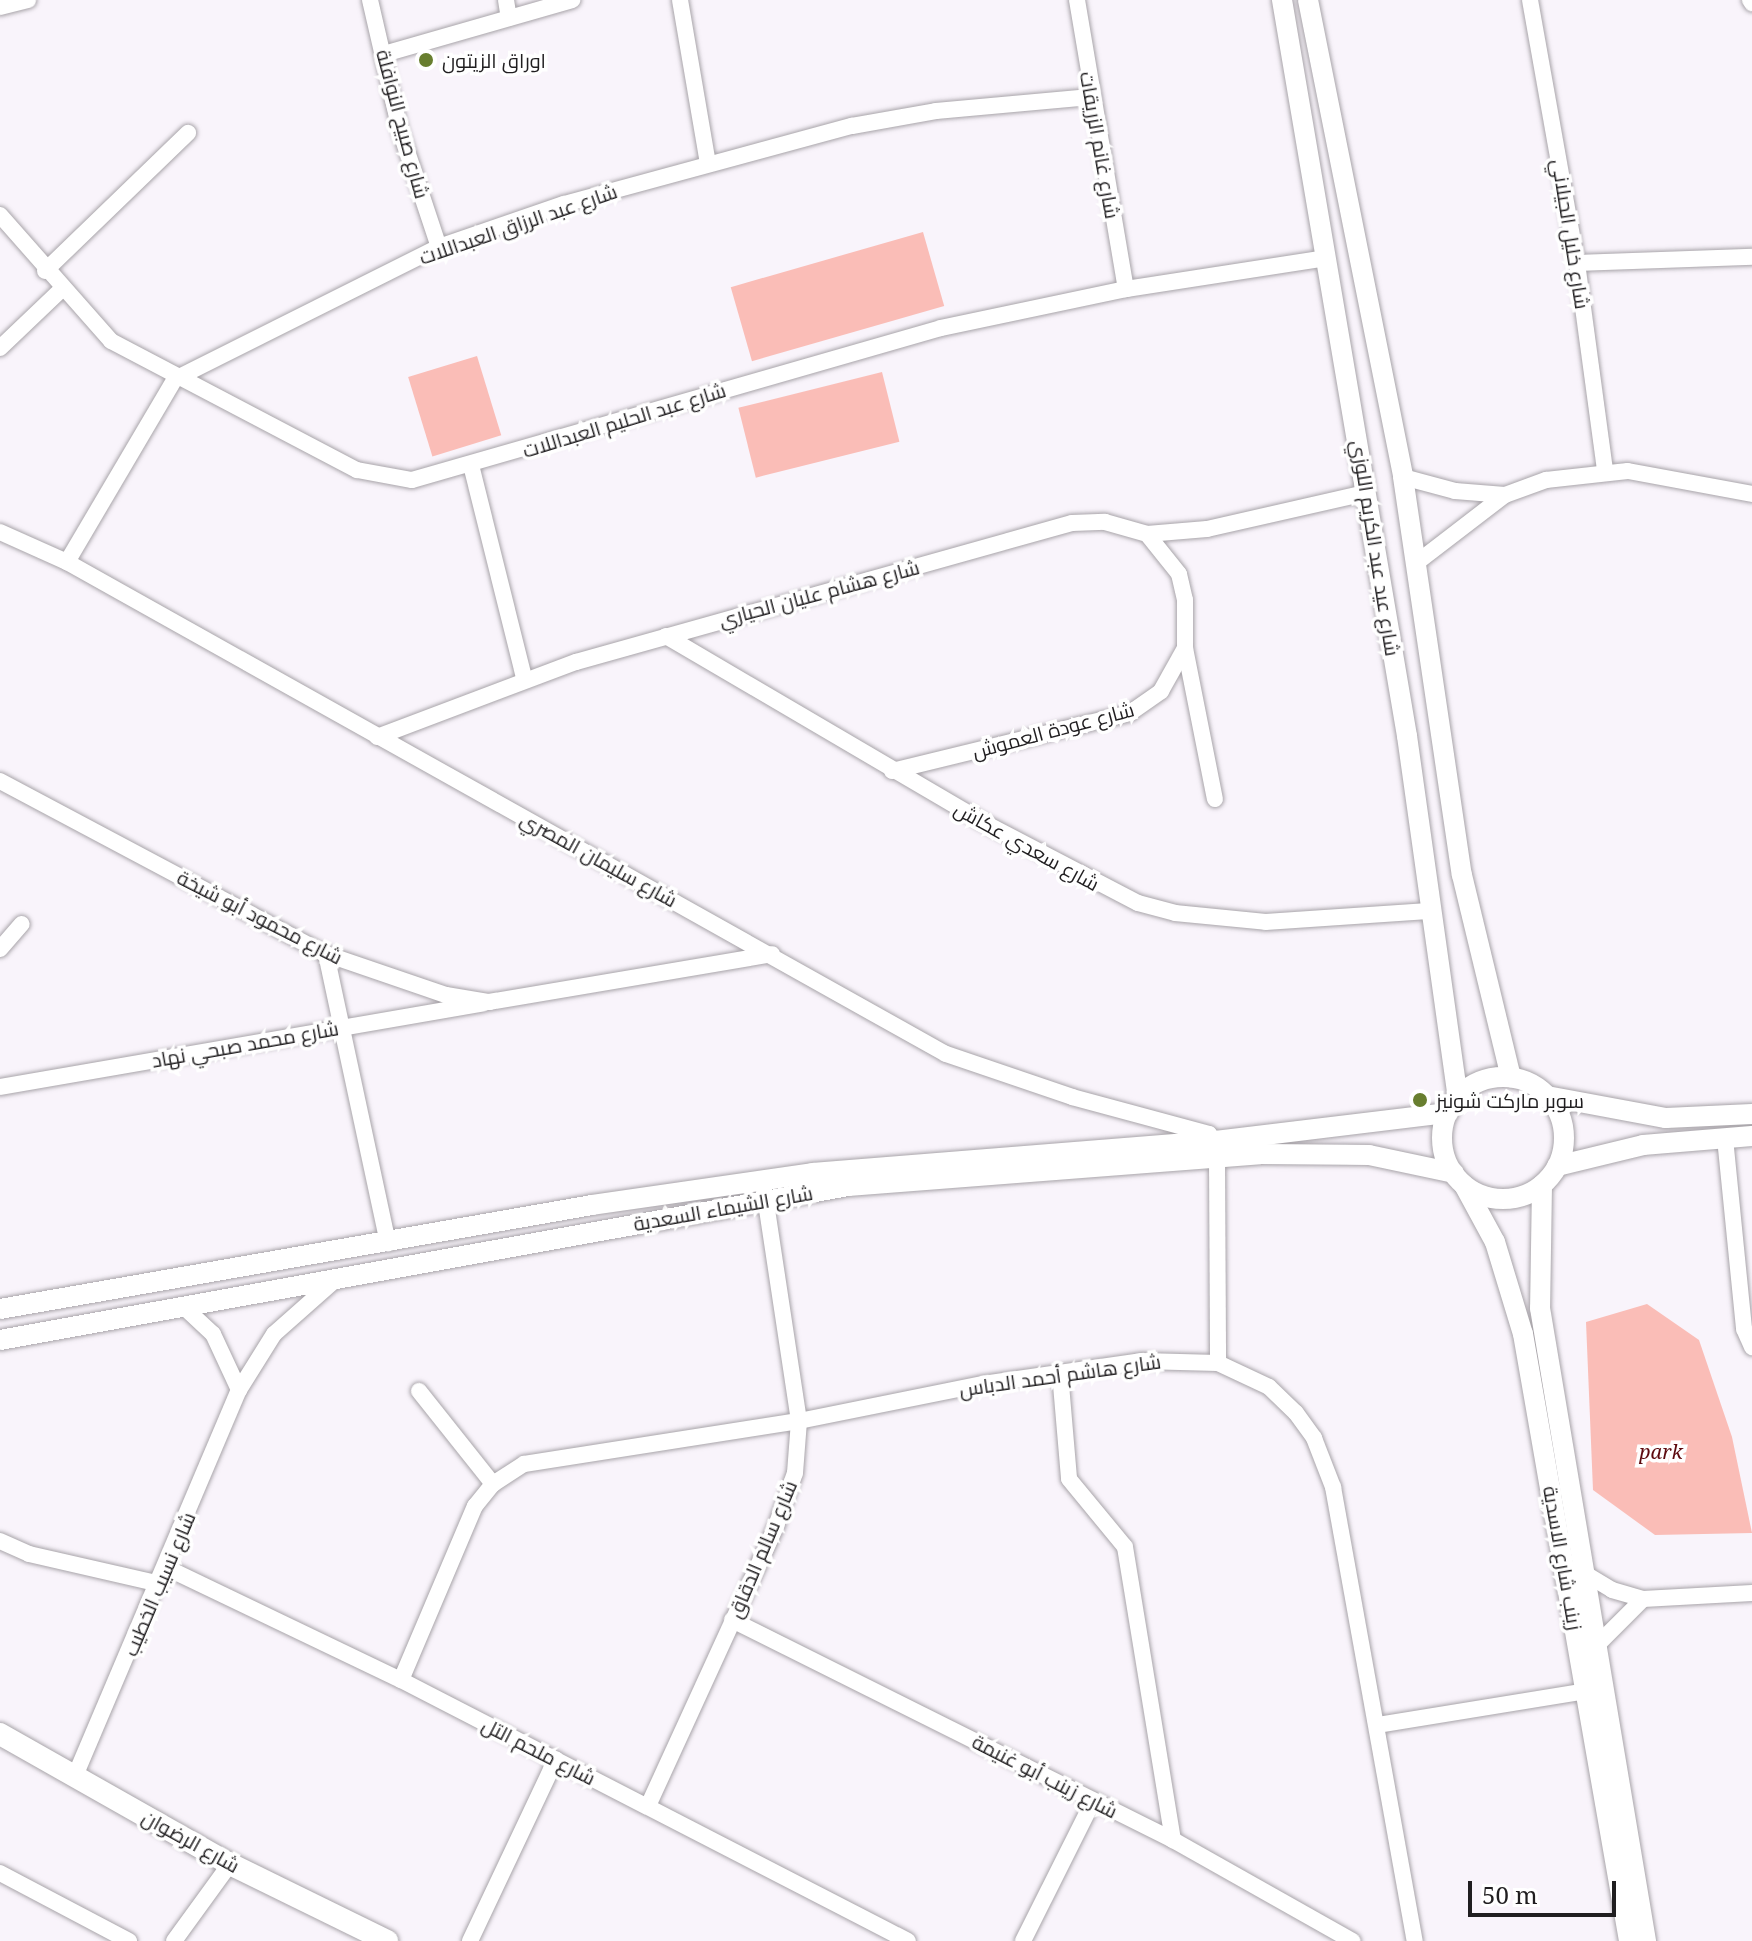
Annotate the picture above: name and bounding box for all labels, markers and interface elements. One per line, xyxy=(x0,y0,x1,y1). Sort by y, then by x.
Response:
street label: شارع صبيح النوافلة xyxy=(372,47,434,201)
place label: اوراق الزيتون xyxy=(442,48,546,72)
marker: اوراق الزيتون xyxy=(417,51,435,69)
street label: شارع غانم الزريقات xyxy=(1075,70,1125,220)
street label: شارع خليل الجيلاني xyxy=(1547,157,1595,311)
street label: شارع عبد الرزاق العبداللات xyxy=(416,179,620,269)
street label: شارع عبد الحليم العبداللات xyxy=(520,378,728,462)
street label: شارع عيد عبد الكريم اللوزي xyxy=(1347,438,1405,658)
street label: شارع هشام عليان الحياري xyxy=(716,555,922,631)
street label: شارع عودة العموش xyxy=(969,697,1137,763)
street label: شارع سعدي عكاش xyxy=(950,796,1104,896)
street label: شارع سليمان المصري xyxy=(517,806,681,912)
street label: شارع محمود أبو شيخة xyxy=(173,865,347,969)
street label: شارع محمد صبحي نهاد xyxy=(150,1016,340,1072)
place label: سوبر ماركت شونيز xyxy=(1436,1088,1584,1112)
marker: سوبر ماركت شونيز xyxy=(1411,1091,1429,1109)
street label: شارع الشيماء السعدية xyxy=(631,1180,815,1236)
street label: شارع هاشم أحمد الدباس xyxy=(958,1349,1162,1401)
park label: park xyxy=(1639,1439,1683,1463)
street label: شارع سالم الدقاق xyxy=(722,1477,802,1621)
street label: زينب شارع الاسدية xyxy=(1539,1484,1587,1632)
street label: شارع نسيب الخطيب xyxy=(118,1508,200,1660)
street label: شارع ملحم التل xyxy=(478,1712,600,1790)
street label: شارع زينب أبو غنيمة xyxy=(968,1729,1122,1823)
street label: شارع الرضوان xyxy=(138,1804,244,1878)
scale bar xyxy=(1472,1865,1620,1915)
text: 50 m xyxy=(1482,1878,1538,1911)

